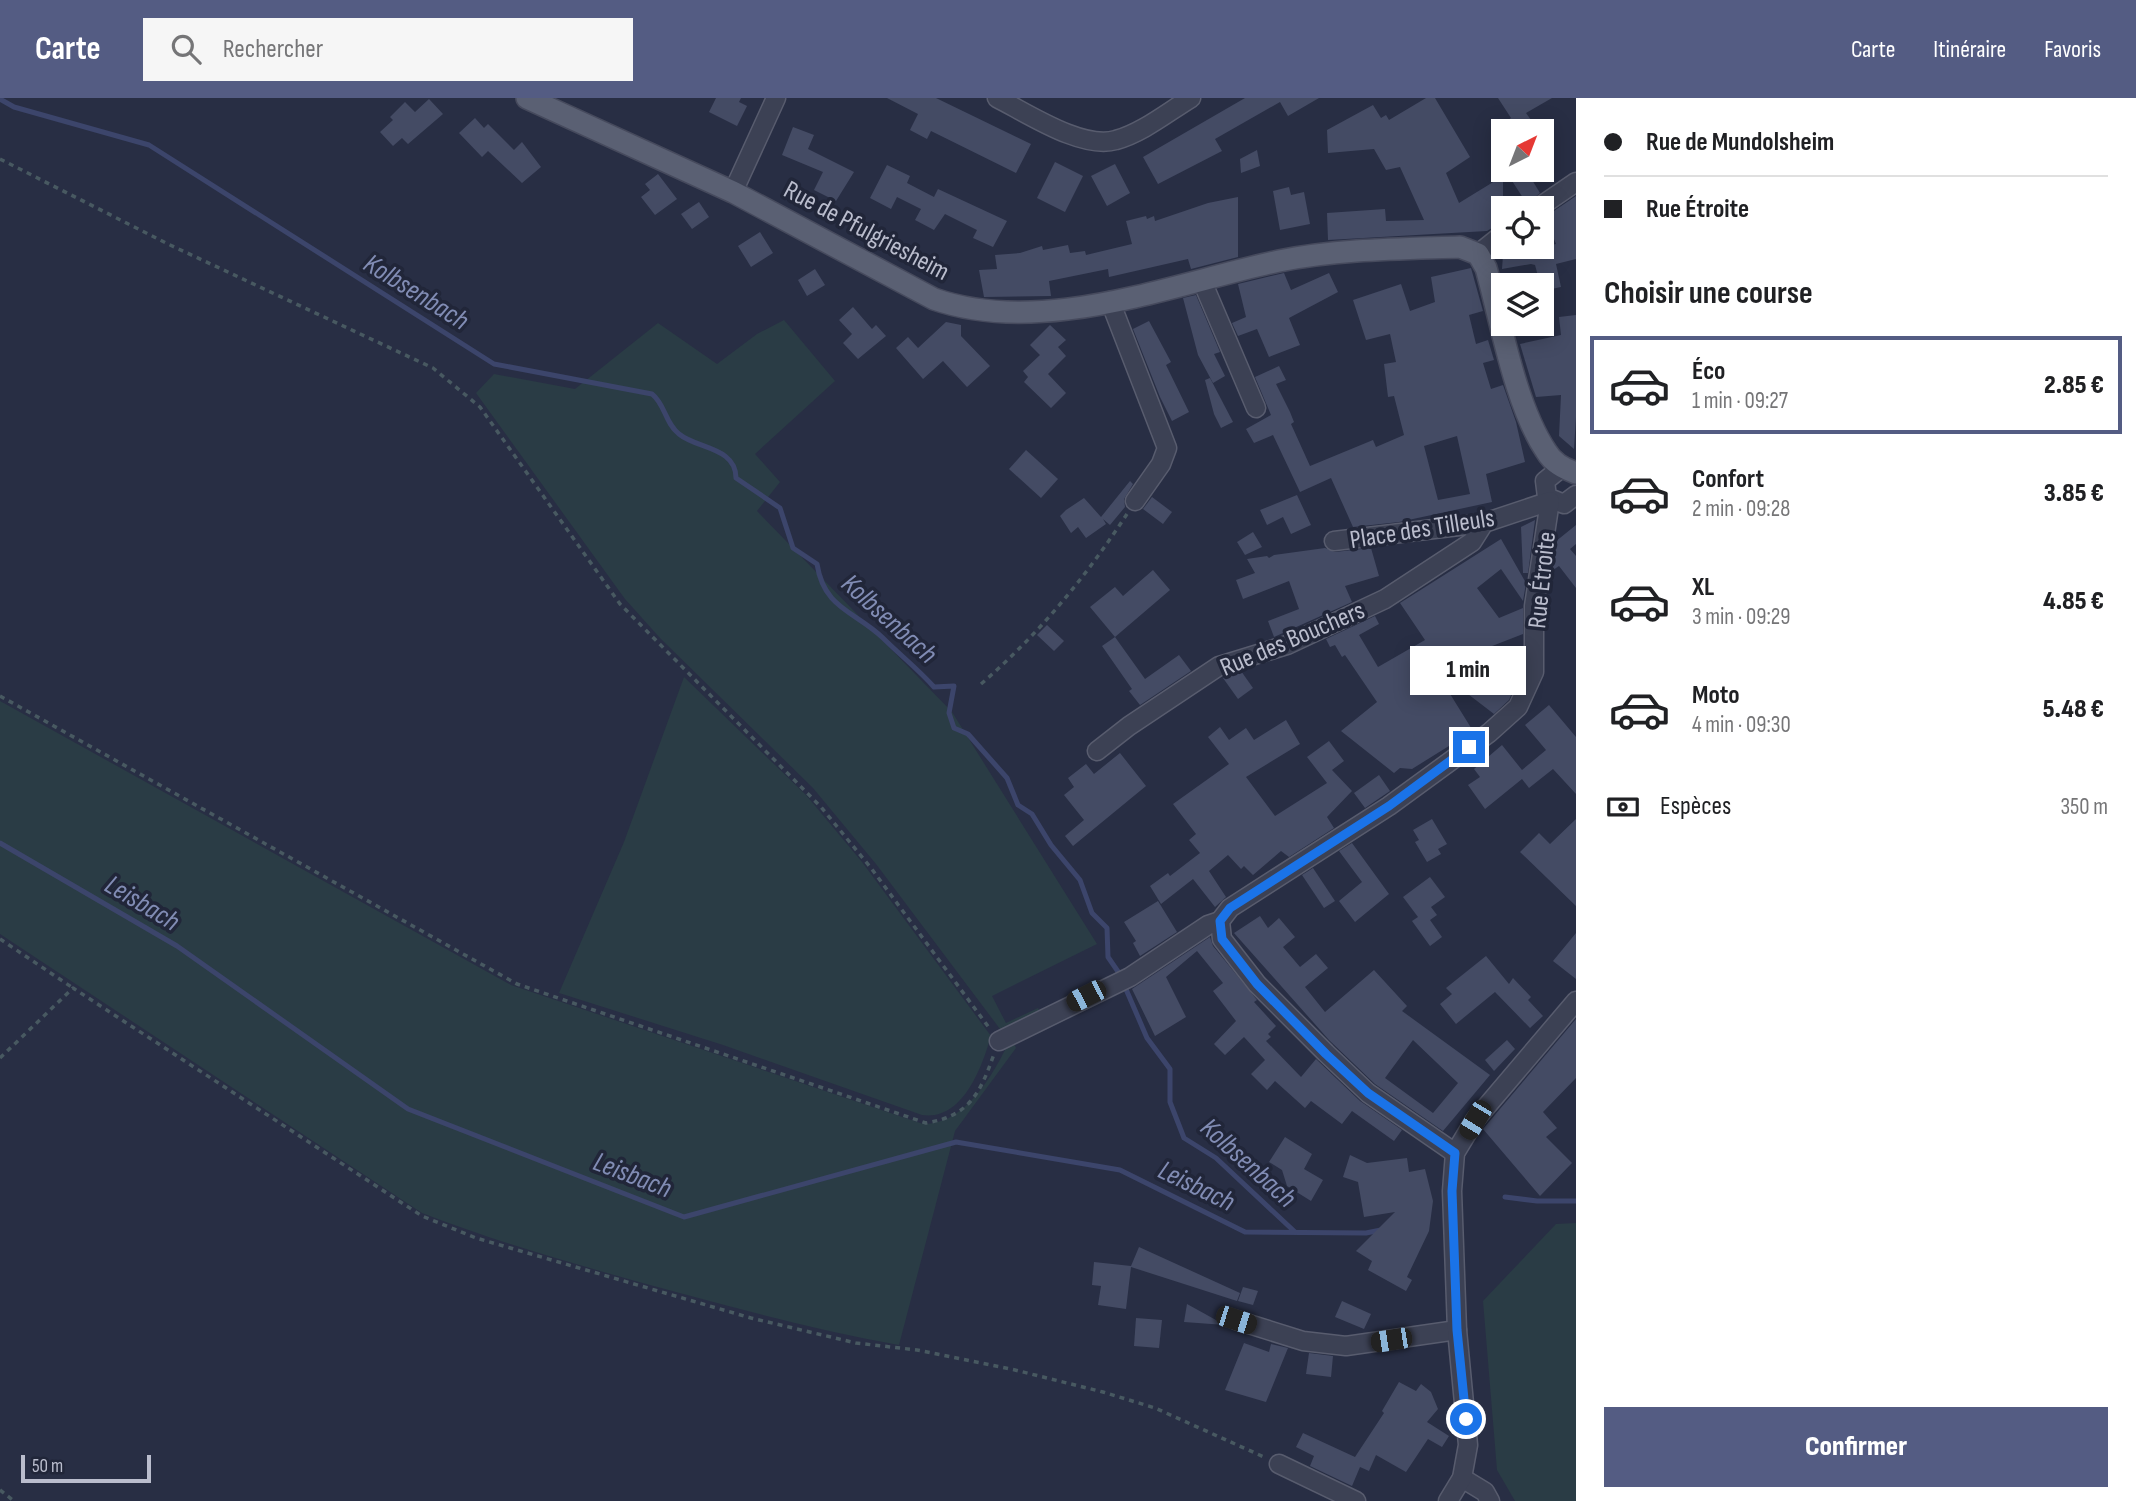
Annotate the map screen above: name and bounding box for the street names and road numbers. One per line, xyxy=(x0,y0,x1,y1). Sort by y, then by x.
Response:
street label: Rue de Pfulgriesheim xyxy=(778,175,954,288)
street label: Place des Tilleuls xyxy=(1348,503,1497,556)
street label: Rue Étroite xyxy=(1522,530,1563,630)
street label: Rue des Bouchers xyxy=(1216,595,1369,684)

